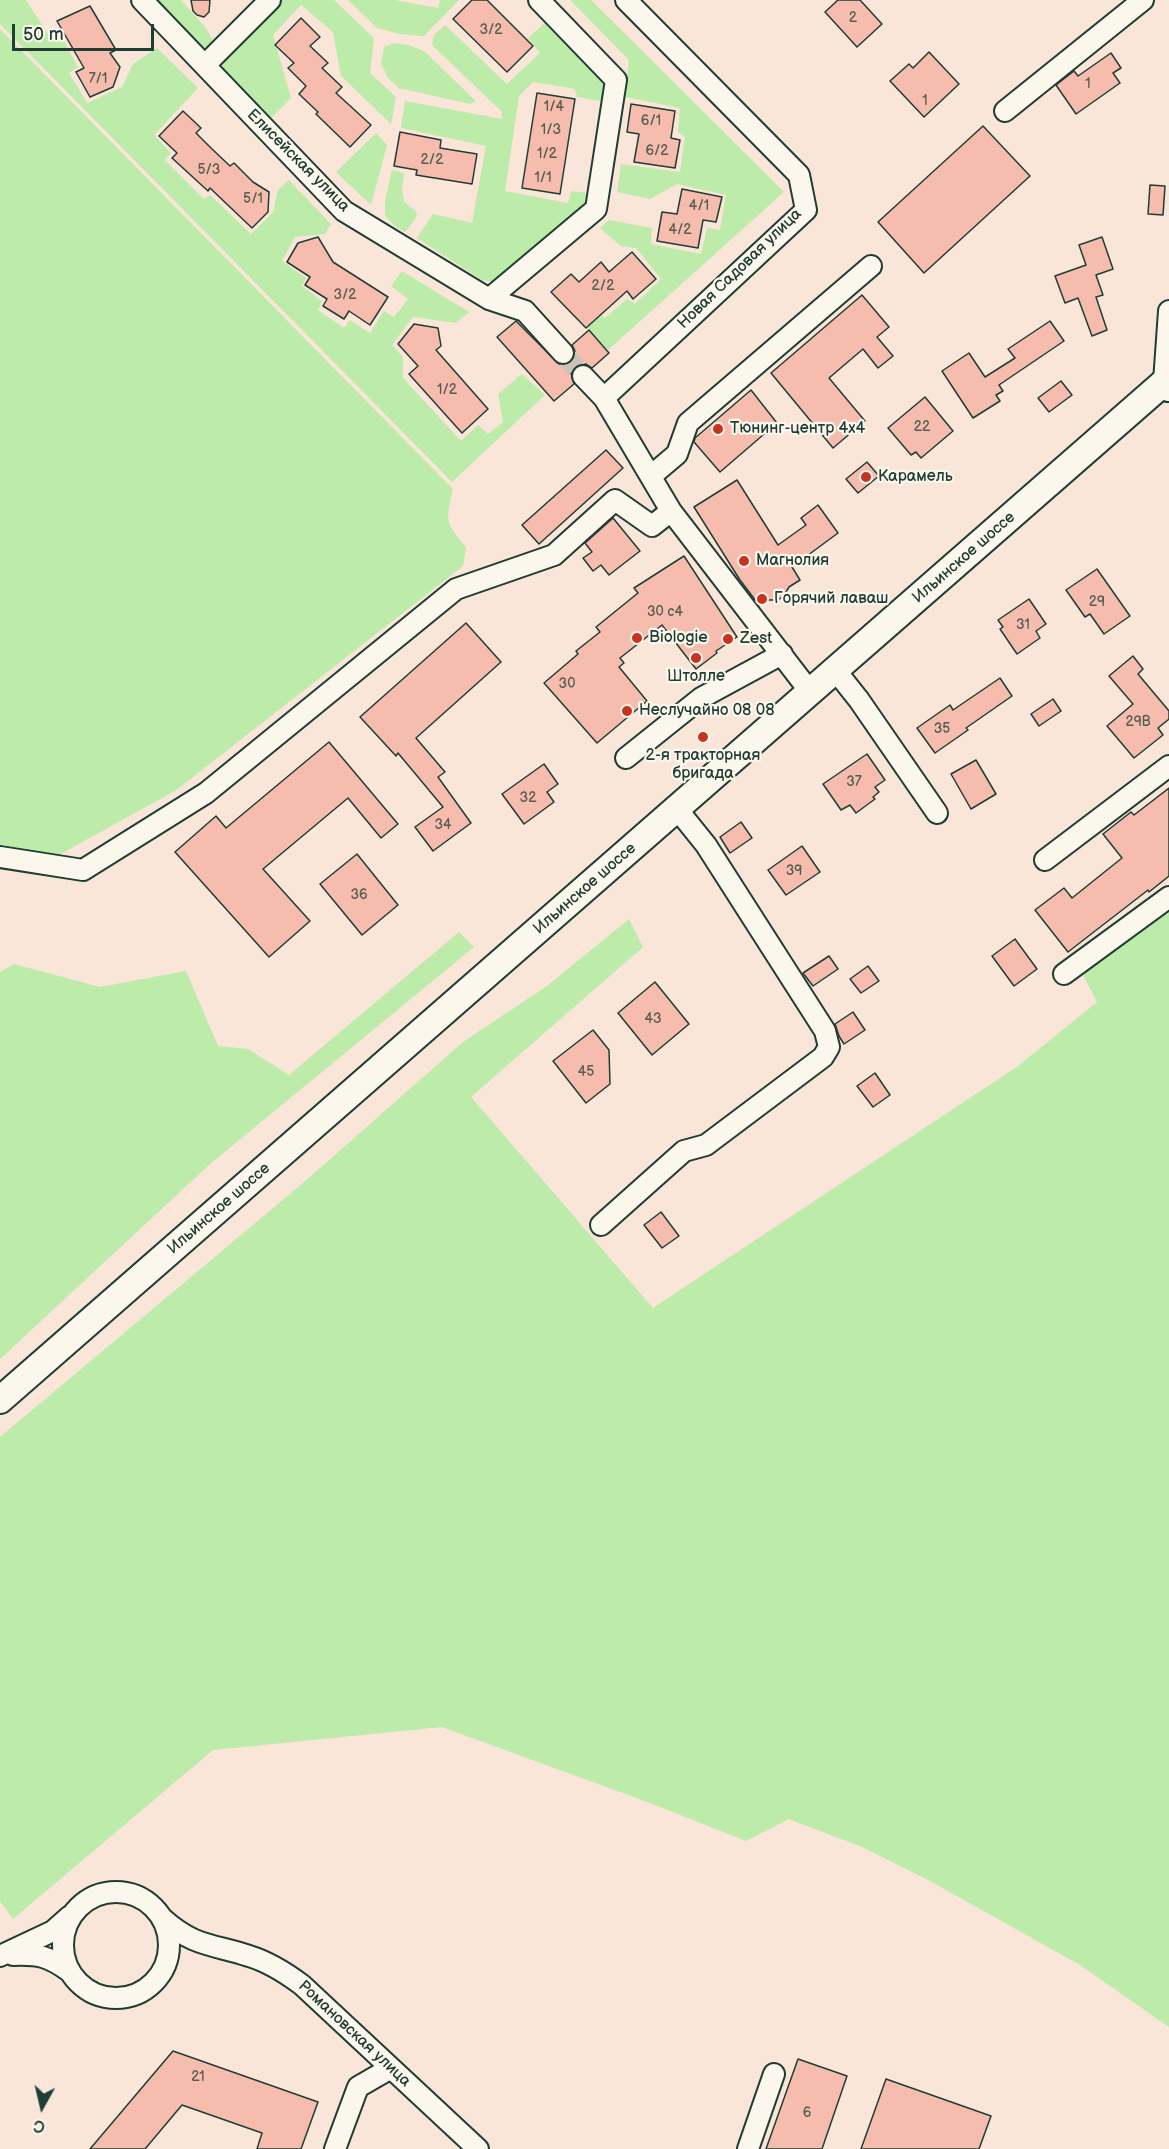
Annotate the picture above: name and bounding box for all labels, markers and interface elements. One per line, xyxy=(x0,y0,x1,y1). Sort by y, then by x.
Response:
house number: 2 xyxy=(849,10,857,26)
scale bar xyxy=(15,12,158,50)
house number: 3/2 xyxy=(479,22,503,38)
text: 50 m xyxy=(23,24,64,45)
house number: 7/1 xyxy=(89,71,107,87)
house number: 1 xyxy=(1085,76,1091,92)
house number: 1 xyxy=(922,93,928,109)
house number: 1/4 xyxy=(544,99,564,115)
street label: Елисейская улица xyxy=(243,106,353,216)
house number: 6/1 xyxy=(641,113,661,129)
house number: 1/3 xyxy=(541,122,561,138)
house number: 6/2 xyxy=(645,143,669,159)
house number: 1/2 xyxy=(537,146,557,162)
house number: 2/2 xyxy=(421,152,443,168)
house number: 5/3 xyxy=(198,162,220,178)
house number: 1/1 xyxy=(534,170,552,186)
house number: 5/1 xyxy=(243,191,263,207)
house number: 4/1 xyxy=(689,198,709,214)
street label: Новая Садовая улица xyxy=(674,205,806,333)
house number: 4/2 xyxy=(668,222,692,238)
house number: 2/2 xyxy=(592,278,614,294)
house number: 3/2 xyxy=(333,287,357,303)
house number: 1/2 xyxy=(437,382,457,398)
place label: Тюнинг-центр 4х4 xyxy=(730,419,865,439)
house number: 22 xyxy=(914,419,930,435)
marker: Тюнинг-центр 4х4 xyxy=(711,422,725,436)
place label: Карамель xyxy=(878,467,953,487)
marker: Карамель xyxy=(859,470,873,484)
street label: Ильинское шоссе xyxy=(909,508,1019,608)
place label: Магнолия xyxy=(756,551,829,571)
marker: Магнолия xyxy=(737,554,751,568)
place label: Горячий лаваш xyxy=(774,589,888,609)
marker: Горячий лаваш xyxy=(755,592,769,606)
house number: 29 xyxy=(1089,594,1105,610)
house number: 30 с4 xyxy=(647,604,683,620)
house number: 31 xyxy=(1016,617,1030,633)
place label: Biologie xyxy=(649,628,708,648)
place label: Zest xyxy=(740,629,772,649)
marker: Biologie xyxy=(630,631,644,645)
marker: Zest xyxy=(721,632,735,646)
marker: Штолле xyxy=(689,651,703,665)
place label: Штолле xyxy=(667,667,725,687)
house number: 30 xyxy=(559,676,575,692)
place label: Неслучайно 08 08 xyxy=(639,701,774,721)
marker: Неслучайно 08 08 xyxy=(620,704,634,718)
house number: 29В xyxy=(1125,714,1151,730)
house number: 35 xyxy=(934,721,950,737)
marker: 2-я тракторная бригада xyxy=(696,730,710,744)
place label: 2-я тракторная бригада xyxy=(646,746,760,784)
house number: 37 xyxy=(846,774,862,790)
house number: 32 xyxy=(520,790,536,806)
house number: 34 xyxy=(434,817,452,833)
street label: Ильинское шоссе xyxy=(530,839,640,939)
house number: 39 xyxy=(786,863,802,879)
house number: 36 xyxy=(350,887,368,903)
house number: 43 xyxy=(644,1011,662,1027)
house number: 45 xyxy=(578,1064,594,1080)
street label: Ильинское шоссе xyxy=(164,1159,274,1259)
street label: Романовская улица xyxy=(294,1977,414,2091)
house number: 21 xyxy=(191,2069,205,2085)
north arrow xyxy=(12,2077,72,2137)
house number: 6 xyxy=(803,2105,811,2121)
text: С xyxy=(33,2115,46,2136)

